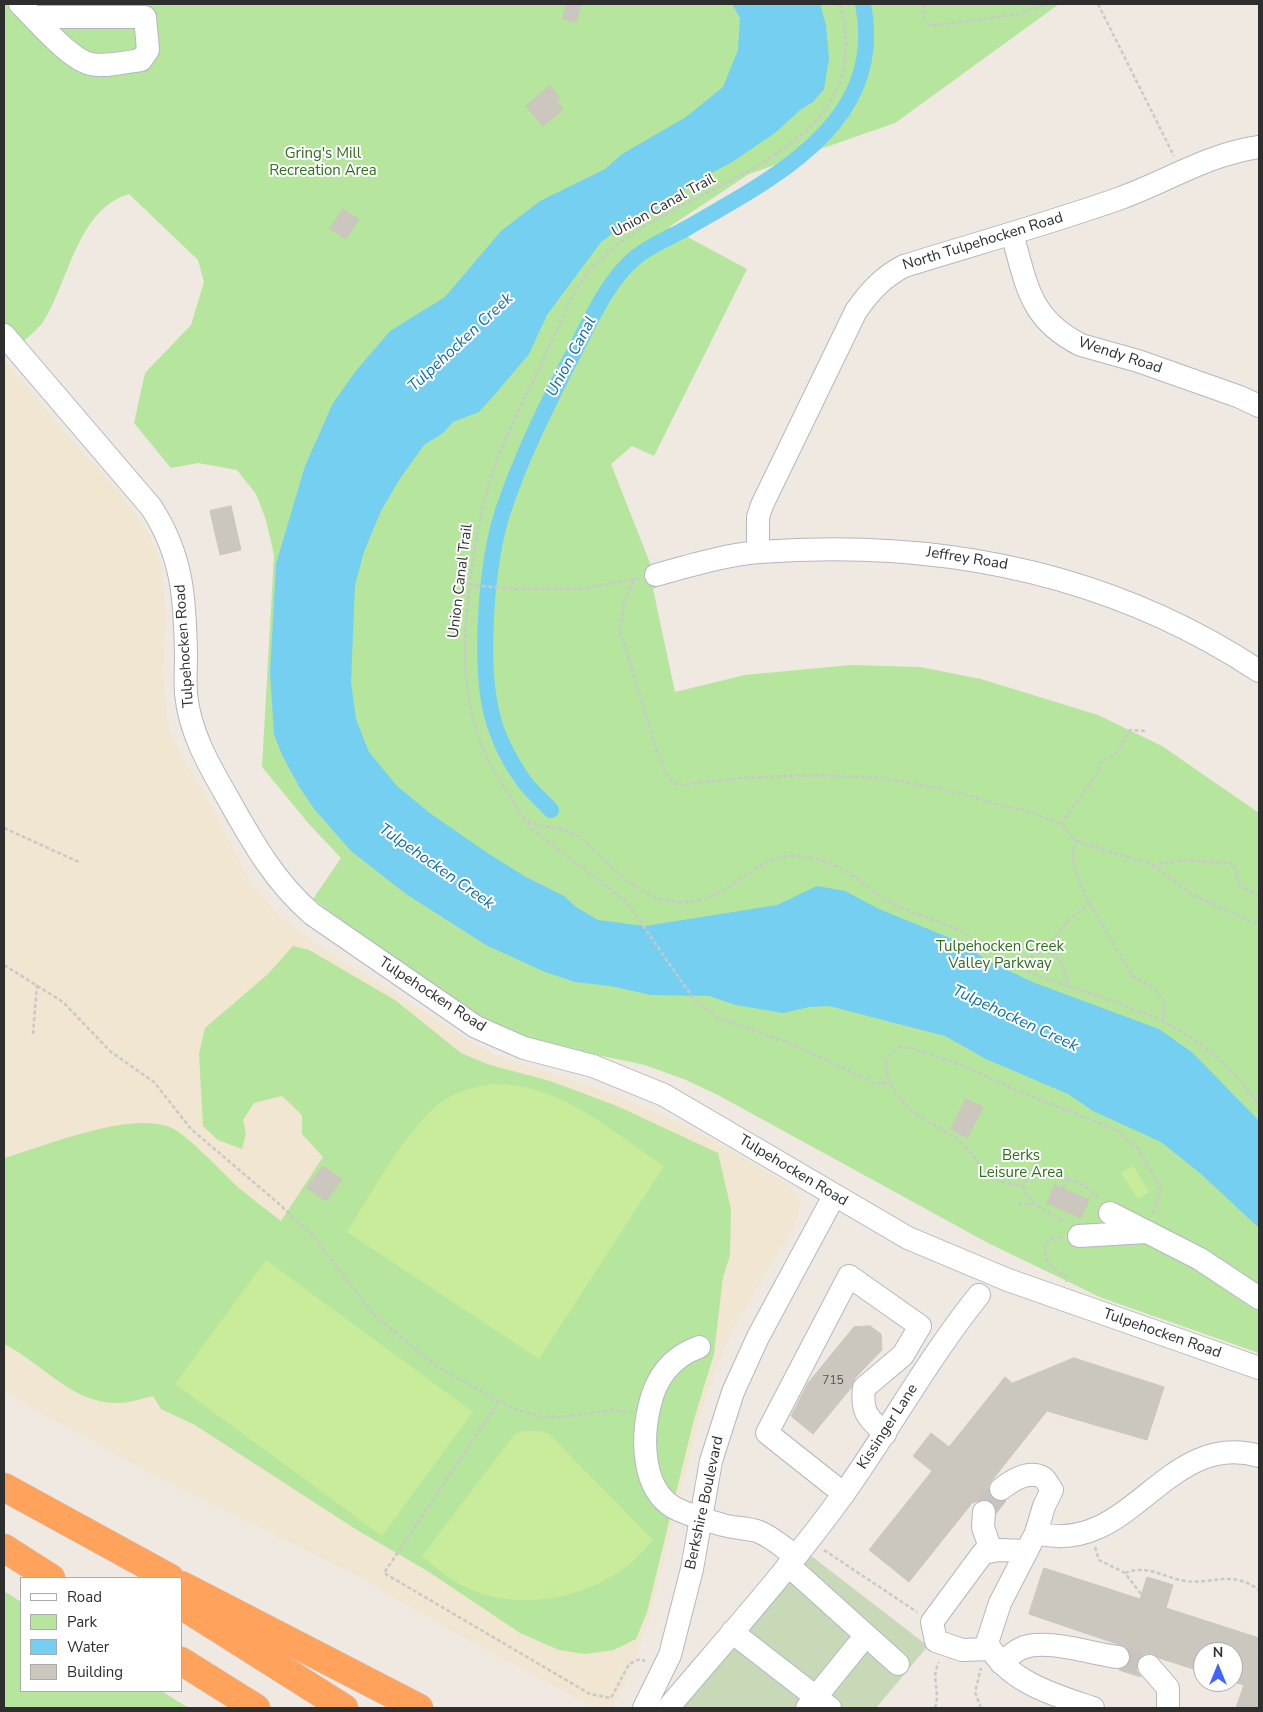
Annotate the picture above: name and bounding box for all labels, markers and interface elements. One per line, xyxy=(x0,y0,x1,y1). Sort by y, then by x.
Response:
park label: Gring's Mill Recreation Area xyxy=(269,145,377,180)
street label: Union Canal Trail xyxy=(609,170,719,242)
street label: North Tulpehocken Road xyxy=(901,209,1065,275)
water label: Tulpehocken Creek xyxy=(405,289,517,397)
water label: Union Canal xyxy=(543,314,601,400)
street label: Wendy Road xyxy=(1076,334,1164,378)
street label: Union Canal Trail xyxy=(445,523,477,639)
street label: Jeffrey Road xyxy=(925,544,1009,574)
street label: Tulpehocken Road xyxy=(172,584,198,708)
water label: Tulpehocken Creek xyxy=(375,820,497,914)
park label: Tulpehocken Creek Valley Parkway xyxy=(936,938,1064,973)
street label: Tulpehocken Road xyxy=(375,954,489,1036)
water label: Tulpehocken Creek xyxy=(949,981,1081,1057)
street label: Tulpehocken Road xyxy=(735,1131,851,1211)
park label: Berks Leisure Area xyxy=(979,1147,1063,1182)
street label: Tulpehocken Road xyxy=(1100,1305,1224,1363)
house number: 715 xyxy=(822,1374,844,1388)
street label: Kissinger Lane xyxy=(854,1381,922,1473)
street label: Berkshire Boulevard xyxy=(682,1435,728,1571)
legend xyxy=(20,1577,182,1692)
text: Road xyxy=(67,1587,102,1607)
text: Park xyxy=(67,1612,97,1632)
text: Water xyxy=(67,1637,109,1657)
north arrow xyxy=(1193,1642,1243,1692)
text: N xyxy=(1213,1643,1223,1662)
text: Building xyxy=(67,1662,123,1682)

